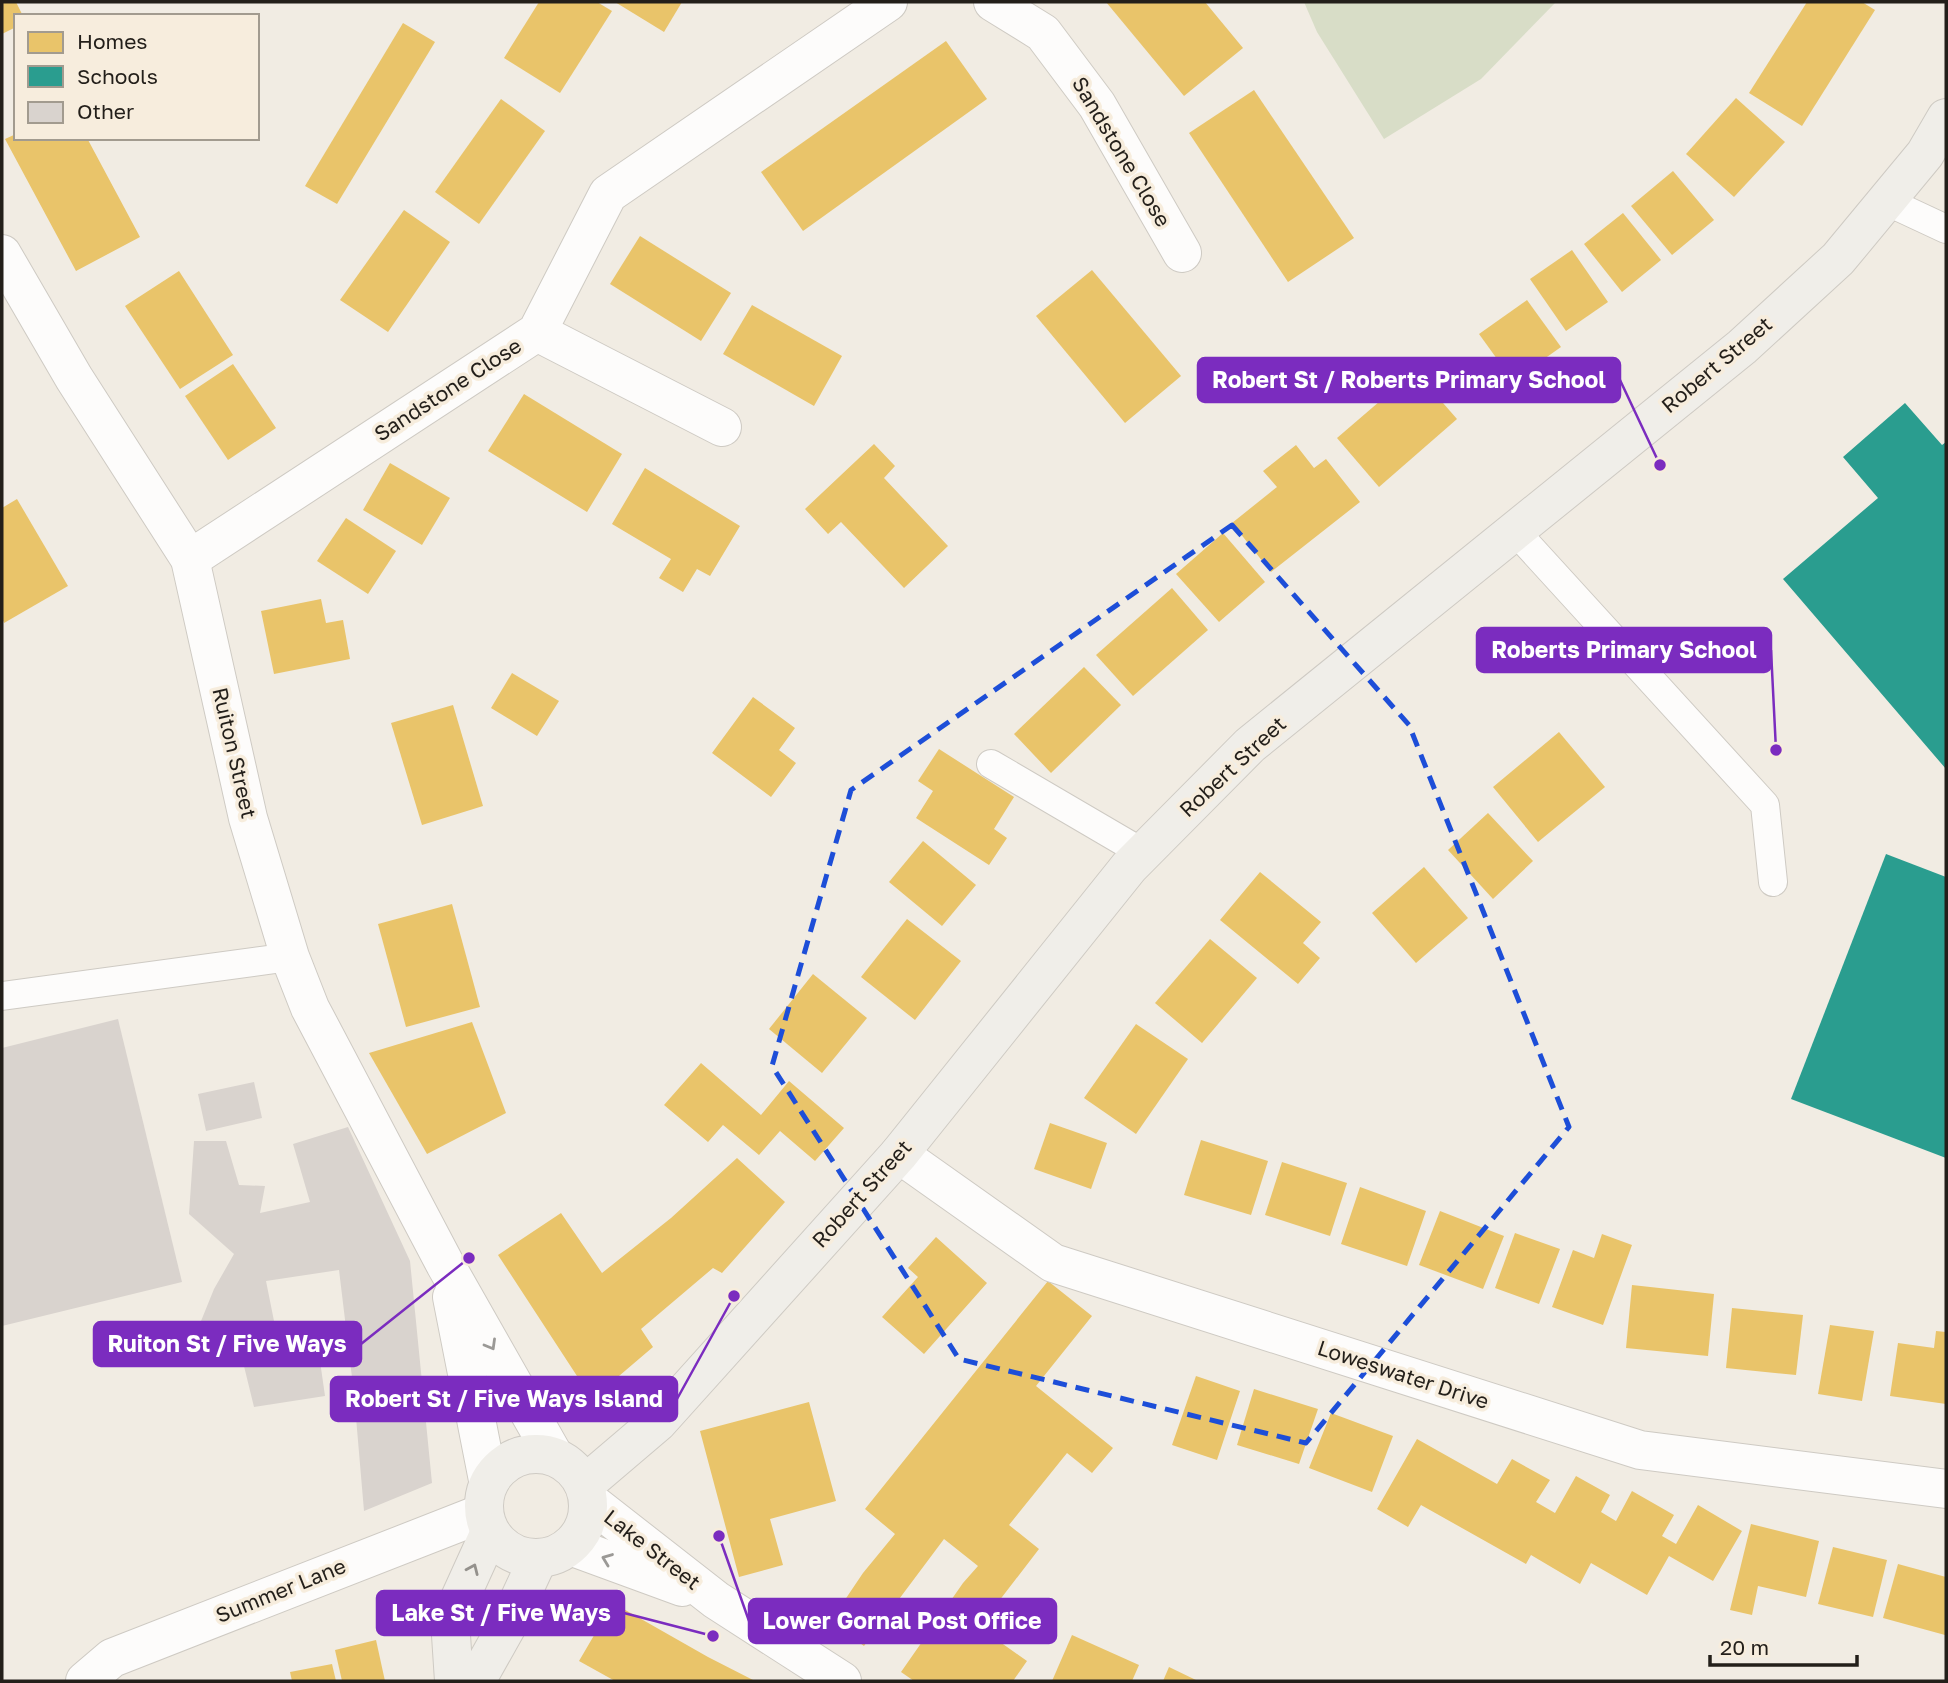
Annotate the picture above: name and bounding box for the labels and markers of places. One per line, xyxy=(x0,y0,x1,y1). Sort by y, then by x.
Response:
callout: Robert St / Roberts Primary School xyxy=(1198,358,1620,402)
callout: Roberts Primary School xyxy=(1477,628,1771,672)
callout: Ruiton St / Five Ways xyxy=(94,1322,361,1366)
callout: Robert St / Five Ways Island xyxy=(331,1377,677,1421)
callout: Lake St / Five Ways xyxy=(377,1591,624,1635)
callout: Lower Gornal Post Office xyxy=(749,1599,1056,1643)

